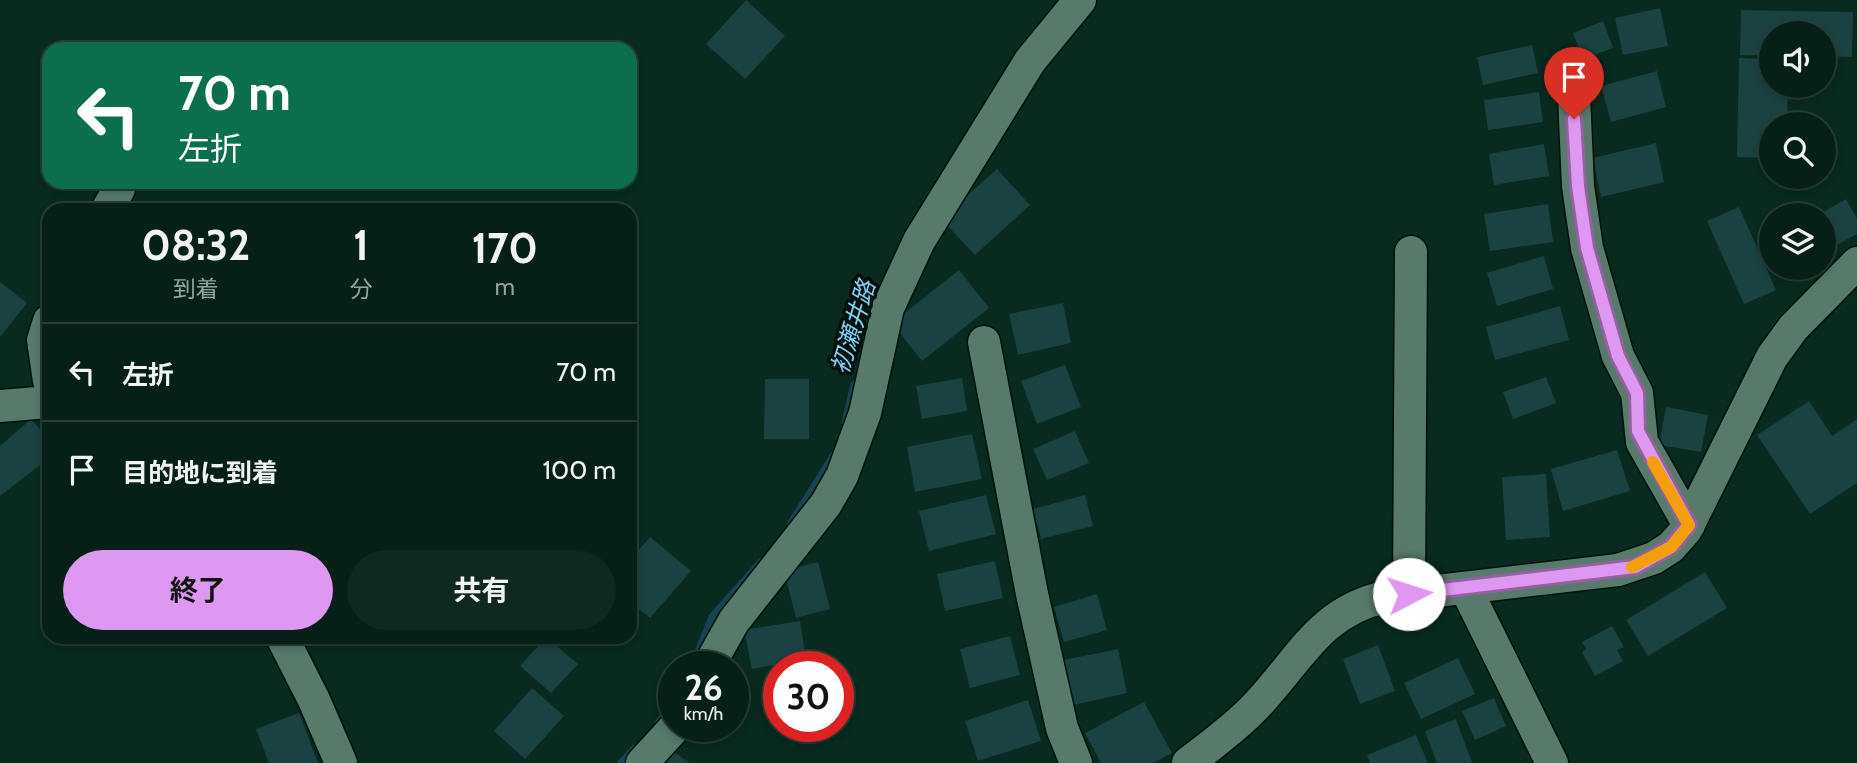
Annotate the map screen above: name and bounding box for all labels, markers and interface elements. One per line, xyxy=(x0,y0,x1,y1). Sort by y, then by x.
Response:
map controls xyxy=(1759,21,1836,280)
button: sound xyxy=(1759,21,1836,98)
pin xyxy=(1544,47,1604,119)
icon: arrive xyxy=(1555,58,1593,96)
text: 70 m xyxy=(178,63,291,122)
icon: left xyxy=(63,70,154,161)
button: search xyxy=(1759,112,1836,189)
text: 左折 xyxy=(178,129,242,168)
button: layers xyxy=(1759,203,1836,280)
text: 08:32 xyxy=(141,219,250,271)
text: 1 xyxy=(353,219,369,271)
text: 170 xyxy=(472,222,538,274)
text: m xyxy=(495,273,515,301)
text: 到着 xyxy=(173,275,219,303)
text: 分 xyxy=(349,275,372,303)
water label: 初瀬井路 xyxy=(825,275,881,377)
icon: left xyxy=(63,353,101,391)
text: 70 m xyxy=(556,356,616,388)
text: 左折 xyxy=(122,359,174,391)
icon: arrive xyxy=(63,451,101,489)
text: 100 m xyxy=(543,454,616,486)
text: 目的地に到着 xyxy=(122,457,278,489)
button: 終了 xyxy=(63,550,333,630)
button: 共有 xyxy=(347,550,616,630)
position arrow xyxy=(1372,557,1446,631)
speed limit sign: 30 xyxy=(763,651,854,742)
text: 26 xyxy=(684,666,723,709)
text: km/h xyxy=(684,703,723,725)

